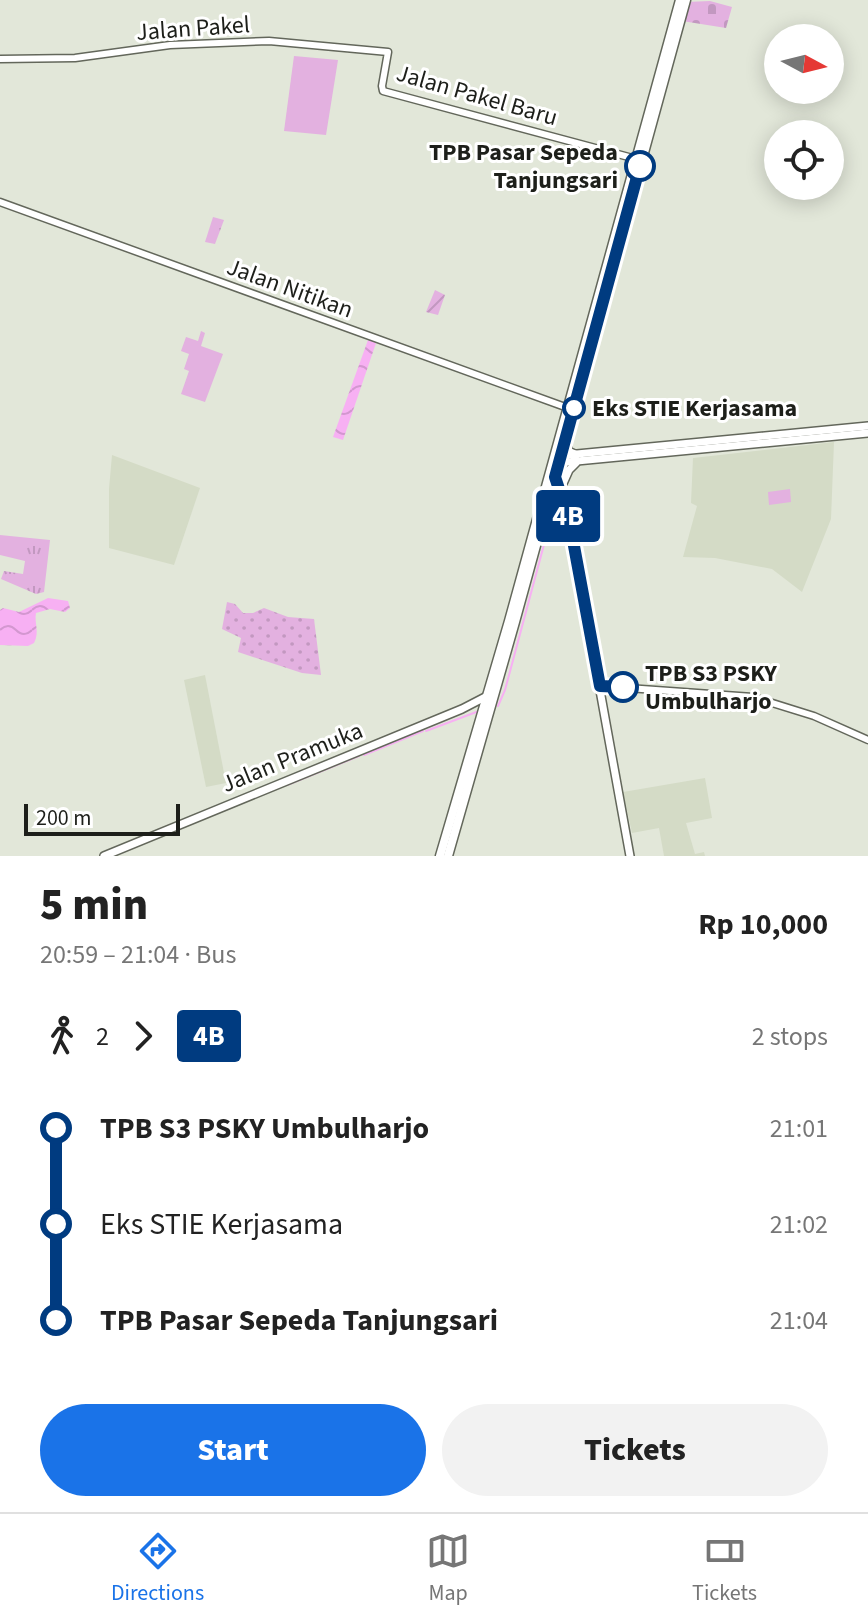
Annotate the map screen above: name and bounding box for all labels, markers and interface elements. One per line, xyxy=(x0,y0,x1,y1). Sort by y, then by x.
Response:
street label: Jalan Pakel xyxy=(135,7,251,50)
north arrow xyxy=(764,24,844,104)
map controls xyxy=(764,24,844,200)
street label: Jalan Pakel Baru xyxy=(392,56,562,135)
button: locate xyxy=(764,120,844,200)
place label: TPB Pasar Sepeda Tanjungsari xyxy=(429,135,618,198)
marker: TPB Pasar Sepeda Tanjungsari xyxy=(625,151,655,181)
street label: Jalan Nitikan xyxy=(222,249,358,327)
place label: Eks STIE Kerjasama xyxy=(592,391,797,426)
marker: Eks STIE Kerjasama xyxy=(563,397,585,419)
line badge: 4B xyxy=(532,490,604,542)
text: 4B xyxy=(552,496,584,536)
place label: TPB S3 PSKY Umbulharjo xyxy=(645,656,777,719)
marker: TPB S3 PSKY Umbulharjo xyxy=(608,672,638,702)
street label: Jalan Pramuka xyxy=(216,713,368,802)
scale bar xyxy=(24,800,180,836)
text: 200 m xyxy=(36,802,91,834)
text: 5 min xyxy=(40,874,148,937)
text: Rp 10,000 xyxy=(698,903,828,946)
text: 20:59 – 21:04 · Bus xyxy=(40,936,236,973)
icon: walk xyxy=(40,1014,84,1058)
icon: forward xyxy=(121,1014,165,1058)
text: 4B xyxy=(193,1016,225,1056)
text: 2 xyxy=(96,1018,109,1055)
text: 2 stops xyxy=(752,1018,828,1055)
text: TPB S3 PSKY Umbulharjo xyxy=(100,1107,429,1150)
text: 21:01 xyxy=(770,1110,828,1147)
text: Eks STIE Kerjasama xyxy=(100,1203,343,1246)
text: 21:02 xyxy=(770,1206,828,1243)
text: TPB Pasar Sepeda Tanjungsari xyxy=(100,1299,498,1342)
text: 21:04 xyxy=(770,1302,828,1339)
button: Start xyxy=(40,1404,426,1496)
button: Tickets xyxy=(442,1404,828,1496)
tab: Directions xyxy=(111,1529,204,1609)
tab: Map xyxy=(426,1529,470,1609)
tab: Tickets xyxy=(692,1529,757,1609)

